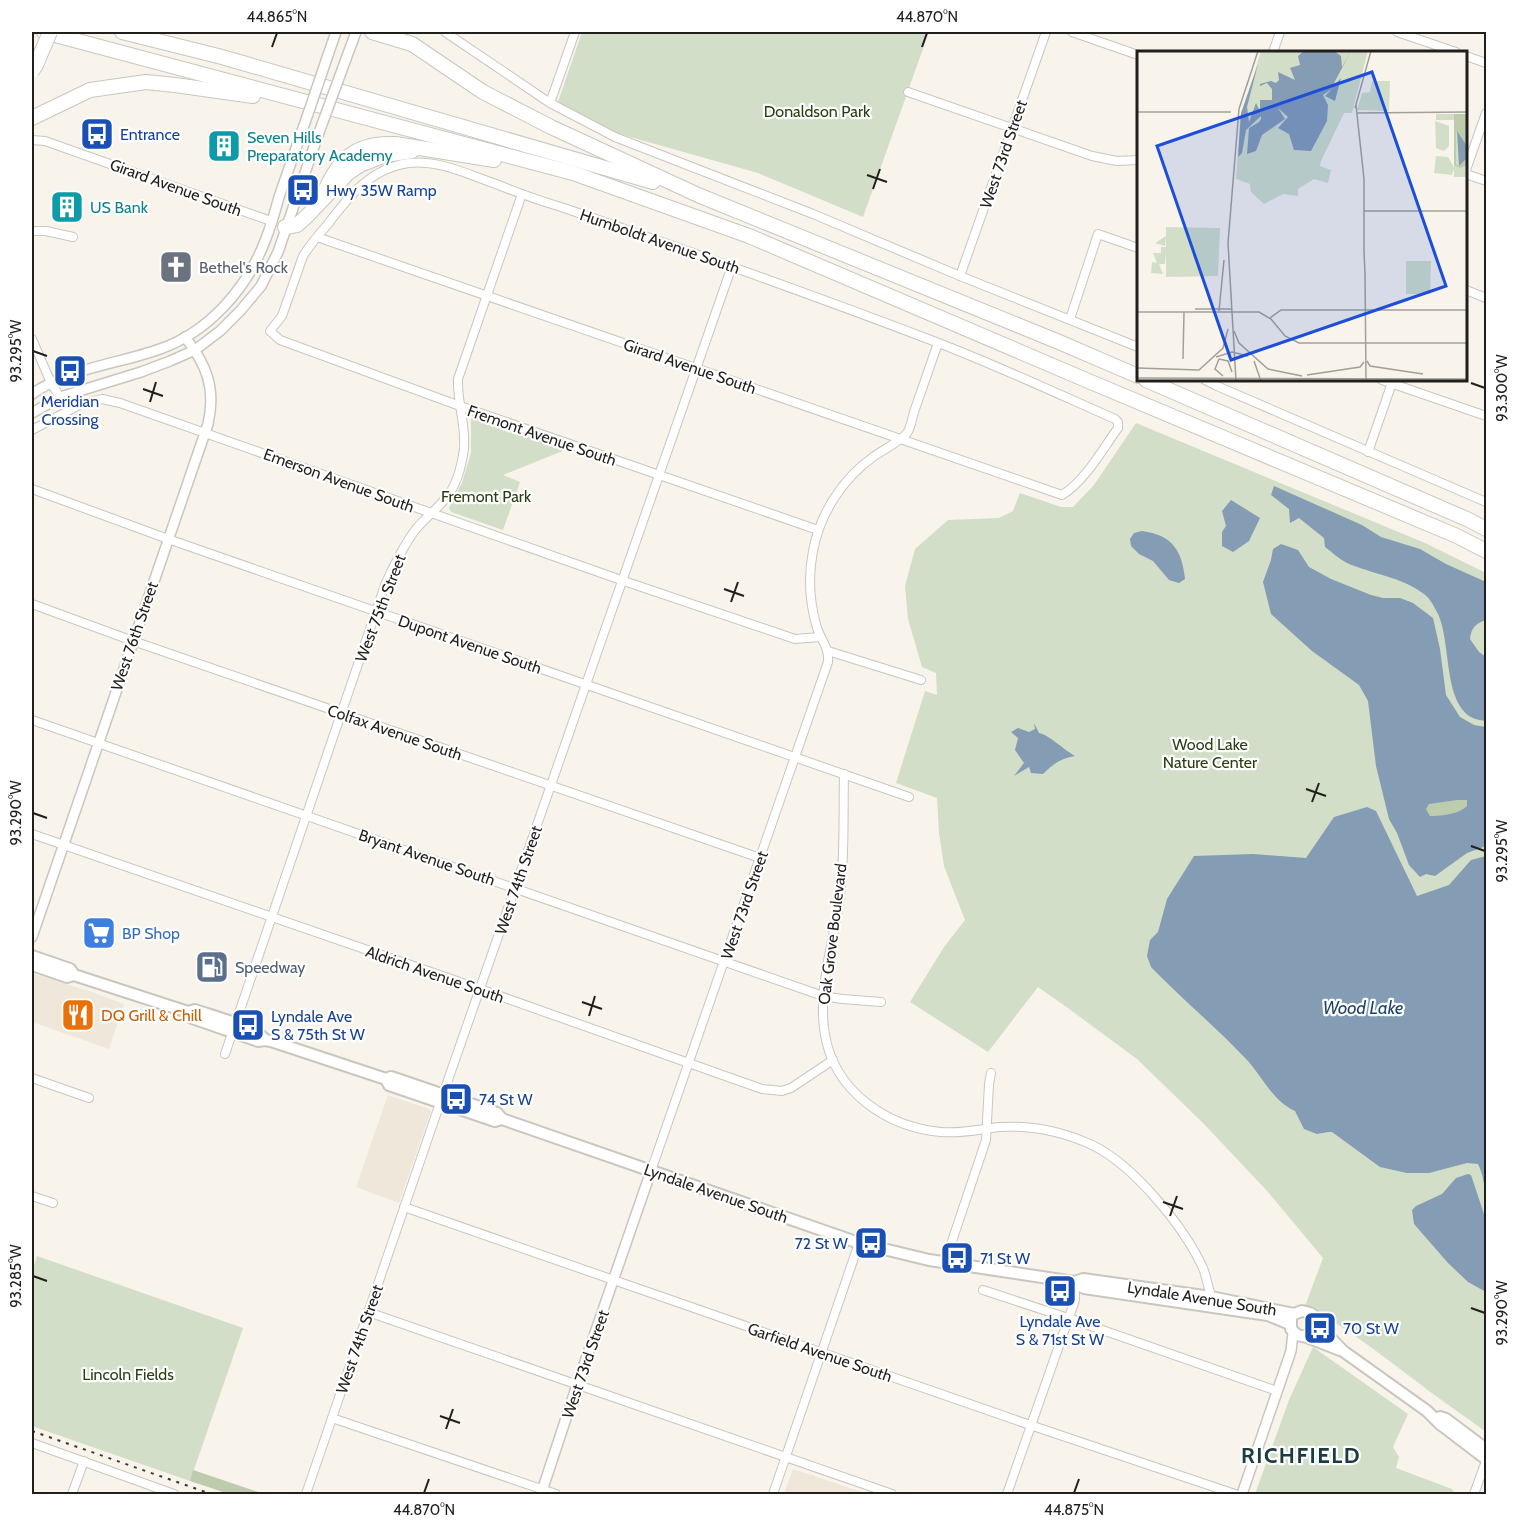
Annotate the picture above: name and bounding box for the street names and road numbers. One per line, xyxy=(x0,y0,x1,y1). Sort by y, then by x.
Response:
street label: West 73rd Street xyxy=(976,97,1031,211)
street label: Girard Avenue South xyxy=(107,155,244,220)
street label: Humboldt Avenue South xyxy=(577,205,742,278)
street label: Girard Avenue South xyxy=(621,335,759,398)
street label: Fremont Avenue South xyxy=(465,401,619,470)
street label: Emerson Avenue South xyxy=(261,444,417,517)
street label: West 75th Street xyxy=(351,551,410,665)
street label: West 76th Street xyxy=(107,579,162,693)
street label: Dupont Avenue South xyxy=(396,611,544,678)
street label: Colfax Avenue South xyxy=(325,701,465,764)
street label: West 74th Street xyxy=(491,823,546,937)
street label: Bryant Avenue South xyxy=(356,825,497,890)
street label: West 73rd Street xyxy=(717,848,772,962)
street label: Oak Grove Boulevard xyxy=(814,862,851,1006)
street label: Aldrich Avenue South xyxy=(363,942,507,1007)
street label: Lyndale Avenue South xyxy=(641,1160,790,1227)
street label: Lyndale Avenue South xyxy=(1126,1277,1278,1320)
street label: West 74th Street xyxy=(332,1282,387,1396)
street label: West 73rd Street xyxy=(558,1307,613,1421)
street label: Garfield Avenue South xyxy=(745,1319,895,1386)

